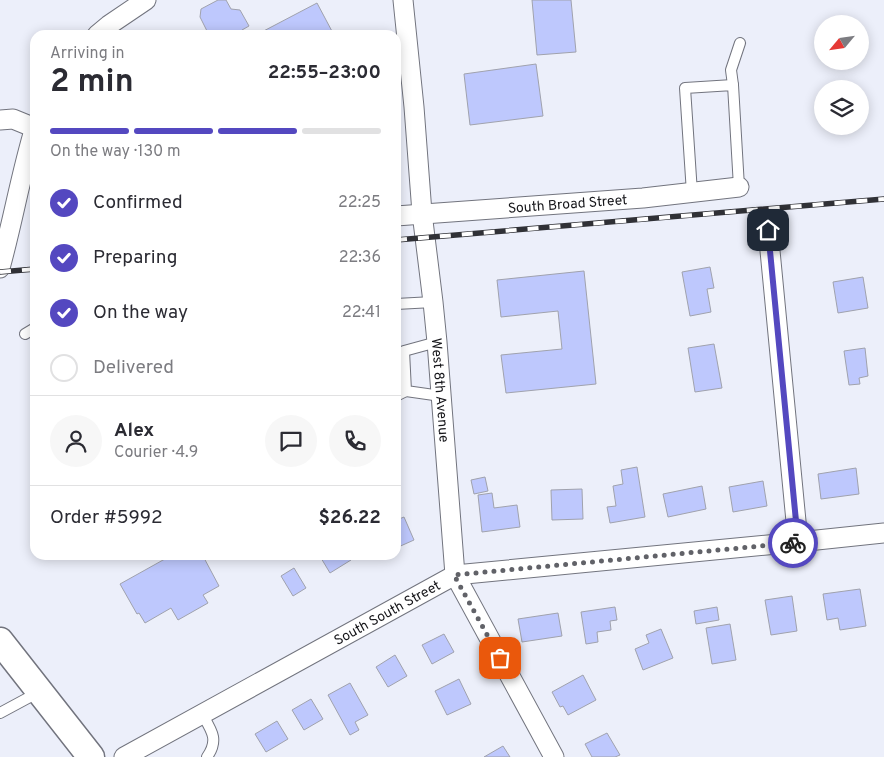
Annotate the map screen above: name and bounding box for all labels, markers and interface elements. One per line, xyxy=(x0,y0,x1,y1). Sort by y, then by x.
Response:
north arrow xyxy=(814,15,869,70)
map controls xyxy=(814,15,869,135)
text: Arriving in xyxy=(50,44,125,64)
text: 22:55–23:00 xyxy=(268,61,381,85)
text: 2 min xyxy=(50,63,134,103)
button: layers xyxy=(814,80,869,135)
text: On the way · 130 m xyxy=(50,142,181,162)
icon: check xyxy=(50,189,78,217)
text: Confirmed xyxy=(93,191,183,215)
street label: South Broad Street xyxy=(507,192,628,218)
text: 22:25 xyxy=(338,193,381,213)
pin xyxy=(747,209,789,251)
icon: home xyxy=(754,216,782,244)
icon: check xyxy=(50,244,78,272)
text: Preparing xyxy=(93,246,177,270)
text: 22:36 xyxy=(339,248,381,268)
icon: check xyxy=(50,299,78,327)
text: On the way xyxy=(93,301,188,325)
text: 22:41 xyxy=(342,303,381,323)
street label: West 8th Avenue xyxy=(427,337,452,443)
text: Delivered xyxy=(93,356,174,380)
button: person xyxy=(50,415,102,467)
button: chat xyxy=(265,415,317,467)
button: phone xyxy=(329,415,381,467)
text: Alex xyxy=(114,419,154,443)
text: Courier · 4.9 xyxy=(114,443,198,463)
text: Order #5992 xyxy=(50,506,163,530)
text: $26.22 xyxy=(318,506,381,530)
courier xyxy=(768,518,818,568)
icon: bike xyxy=(779,529,807,557)
street label: South South Street xyxy=(332,578,444,650)
pin xyxy=(479,637,521,679)
icon: bag xyxy=(486,644,514,672)

